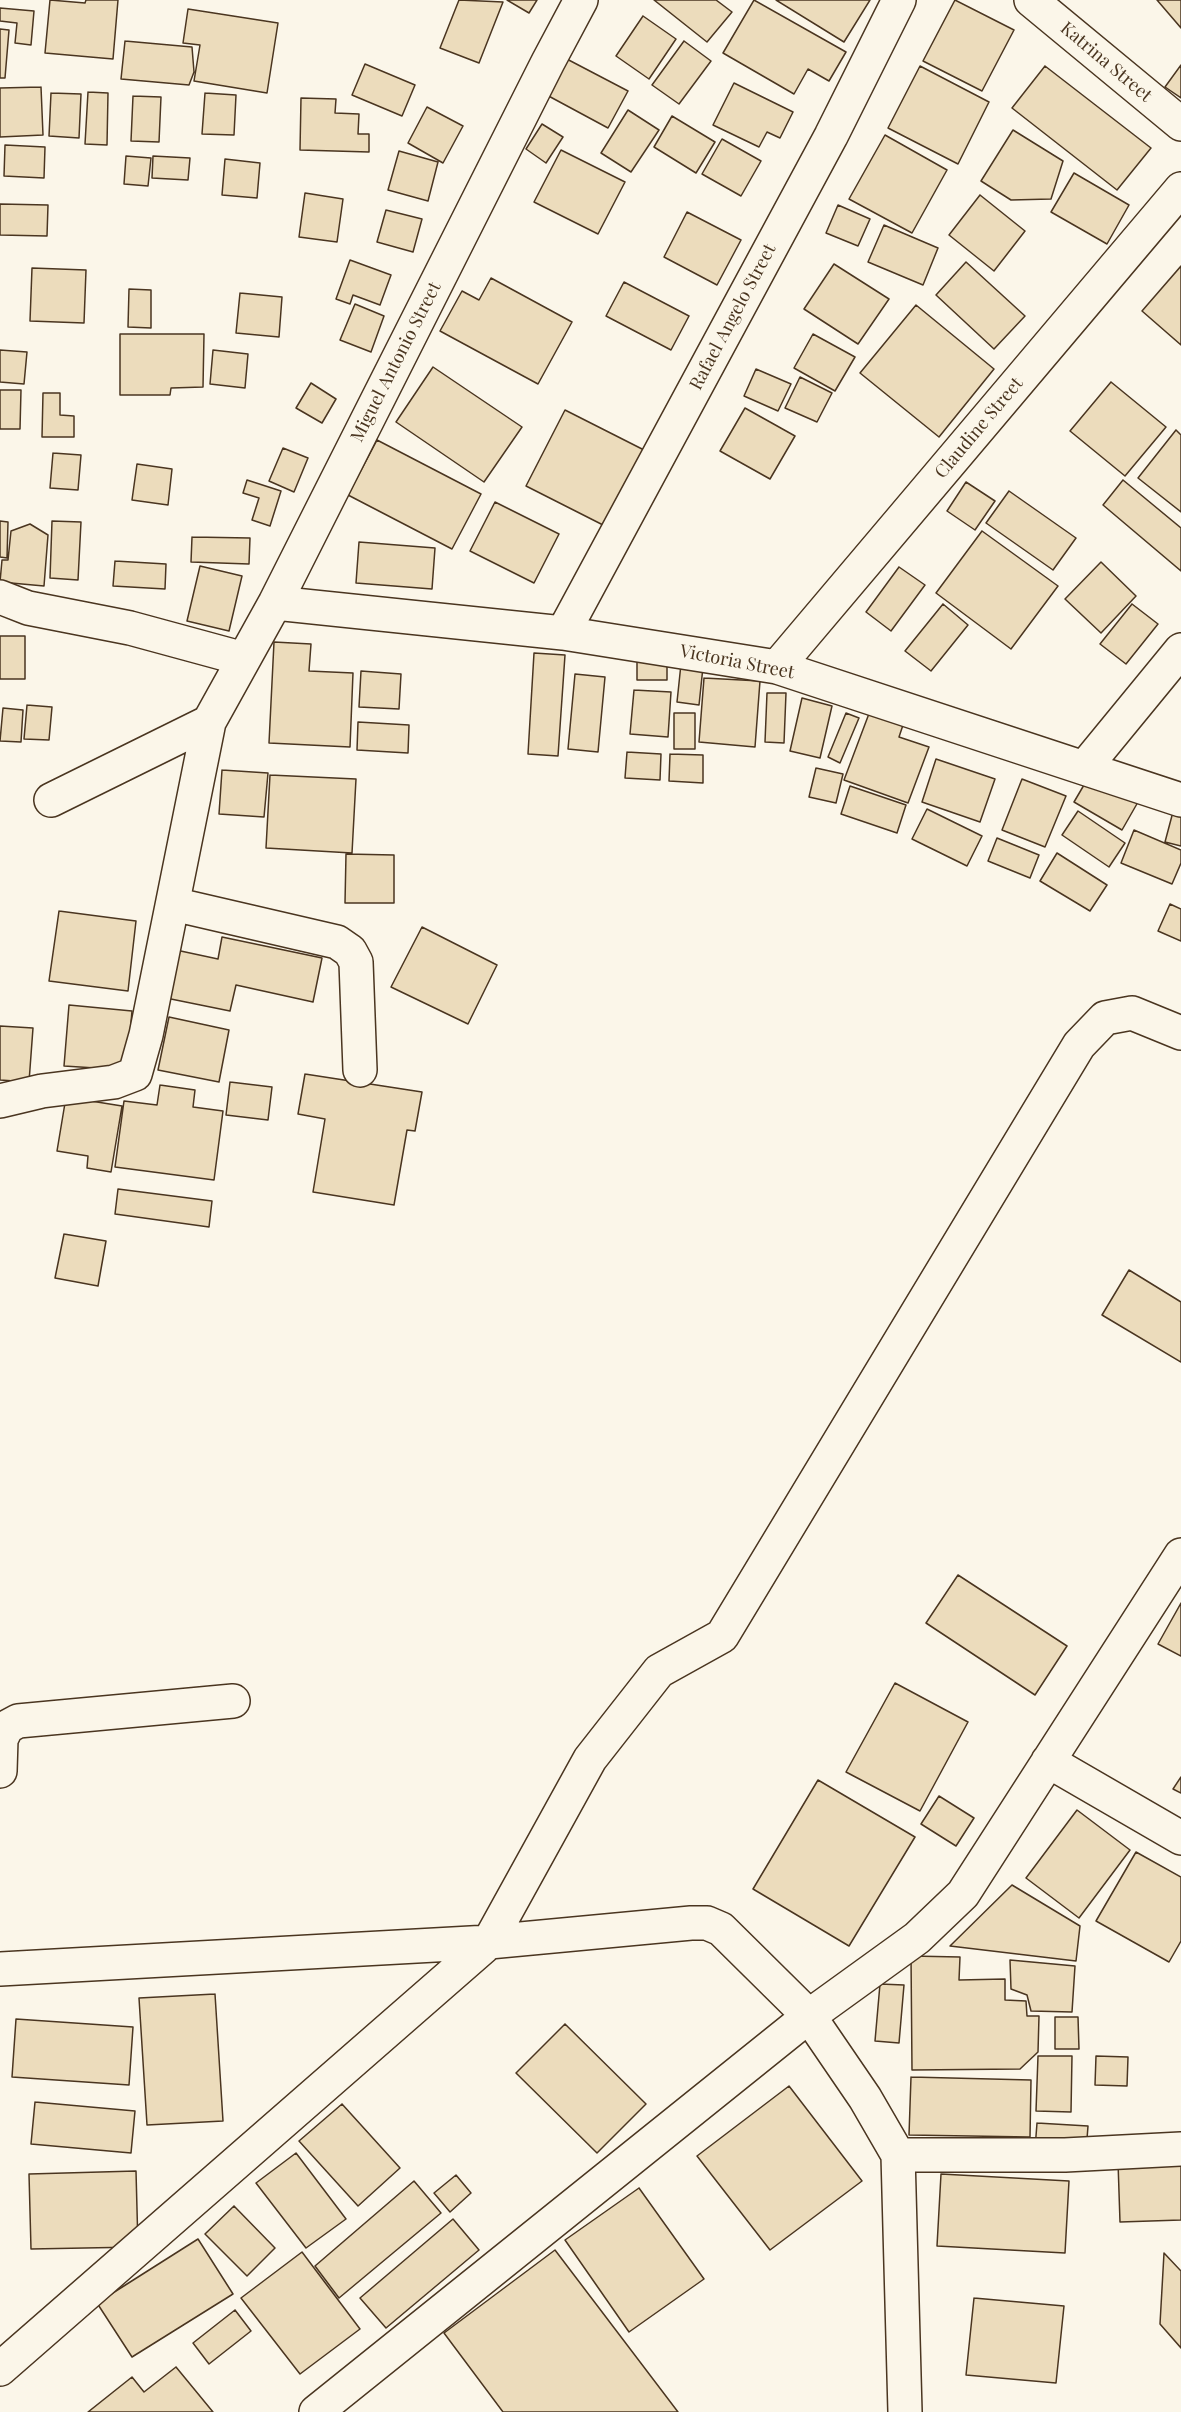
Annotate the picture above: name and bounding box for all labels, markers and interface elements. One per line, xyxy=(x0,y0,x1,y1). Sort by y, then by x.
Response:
street label: Katrina Street xyxy=(1056,17,1156,107)
street label: Rafael Angelo Street xyxy=(685,240,781,394)
street label: Miguel Antonio Street xyxy=(346,278,446,446)
street label: Claudine Street xyxy=(930,373,1028,483)
street label: Victoria Street xyxy=(678,640,796,684)

